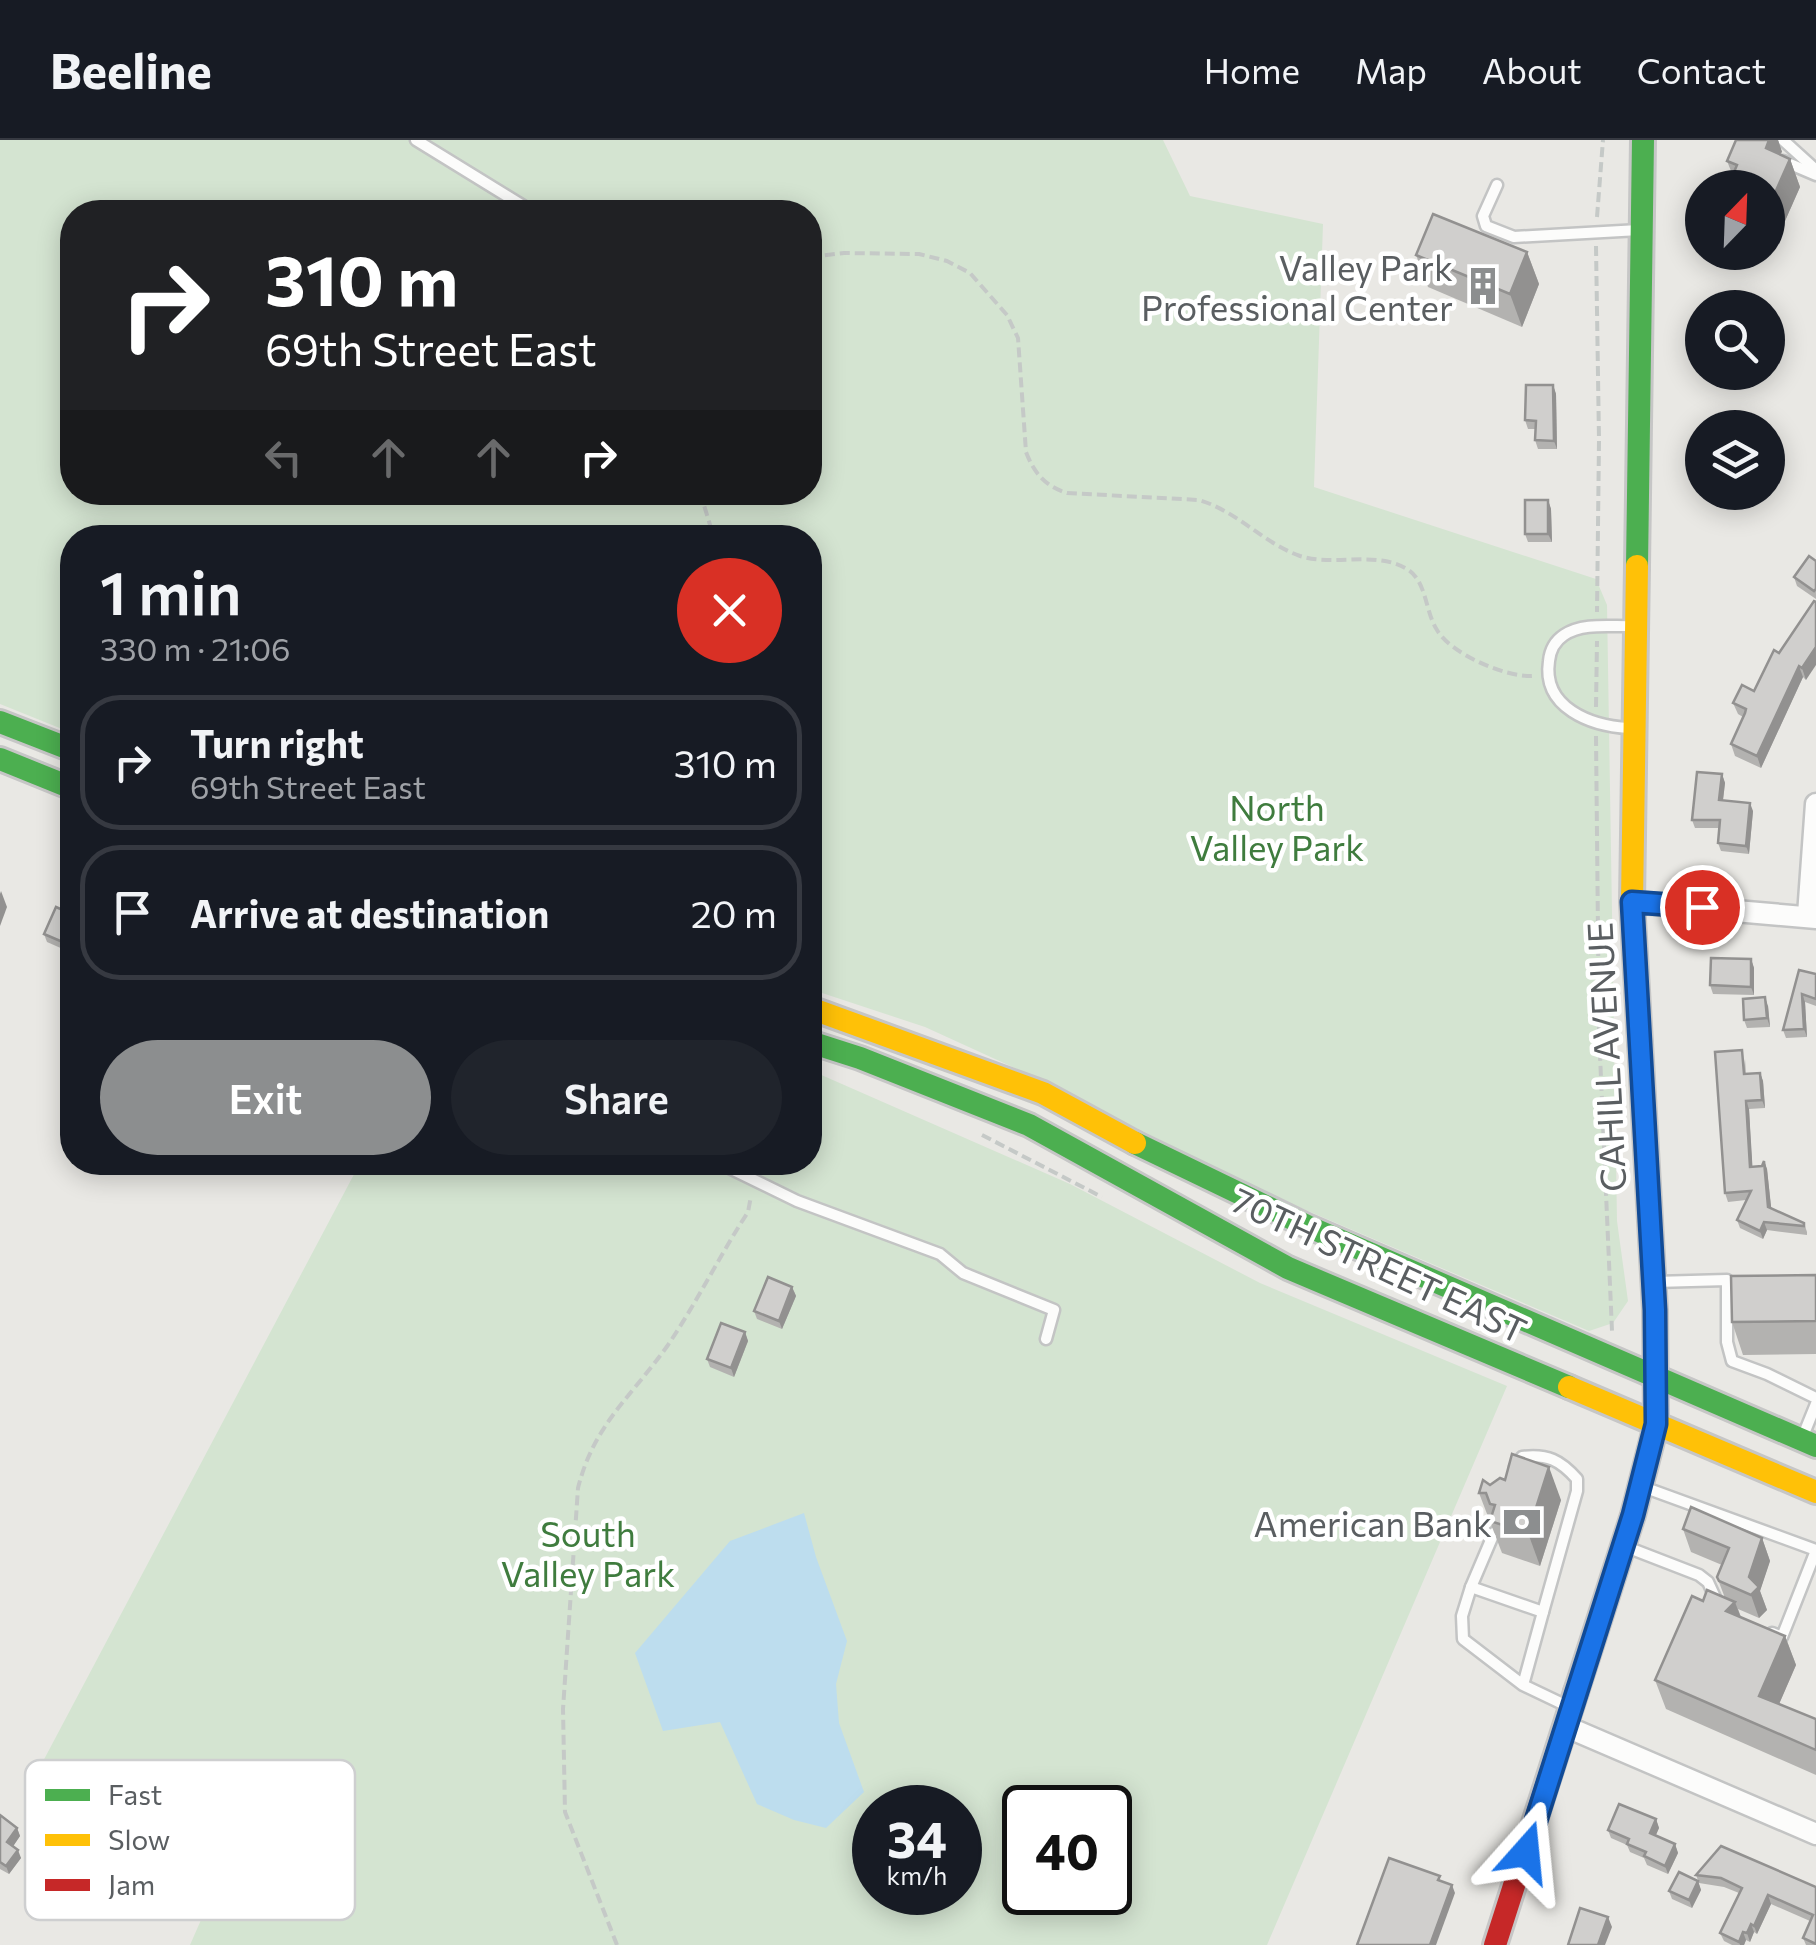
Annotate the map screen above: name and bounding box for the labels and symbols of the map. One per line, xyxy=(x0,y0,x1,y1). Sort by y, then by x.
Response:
north arrow xyxy=(1685,170,1785,270)
place label: Valley Park Professional Center xyxy=(1141,245,1453,328)
building icon: Valley Park Professional Center xyxy=(1462,265,1504,307)
park label: North Valley Park xyxy=(1190,785,1364,868)
pin xyxy=(1660,865,1745,950)
street label: CAHILL AVENUE xyxy=(1576,921,1634,1193)
street label: 70TH STREET EAST xyxy=(1226,1177,1534,1351)
place label: American Bank xyxy=(1254,1501,1492,1544)
bank icon: American Bank xyxy=(1501,1501,1543,1543)
park label: South Valley Park xyxy=(501,1511,675,1594)
legend xyxy=(25,1760,355,1920)
text: Fast xyxy=(108,1777,162,1811)
speed limit sign: 40 xyxy=(1002,1785,1132,1915)
position arrow xyxy=(1474,1800,1578,1904)
text: Slow xyxy=(108,1822,170,1856)
text: Jam xyxy=(108,1867,155,1901)

